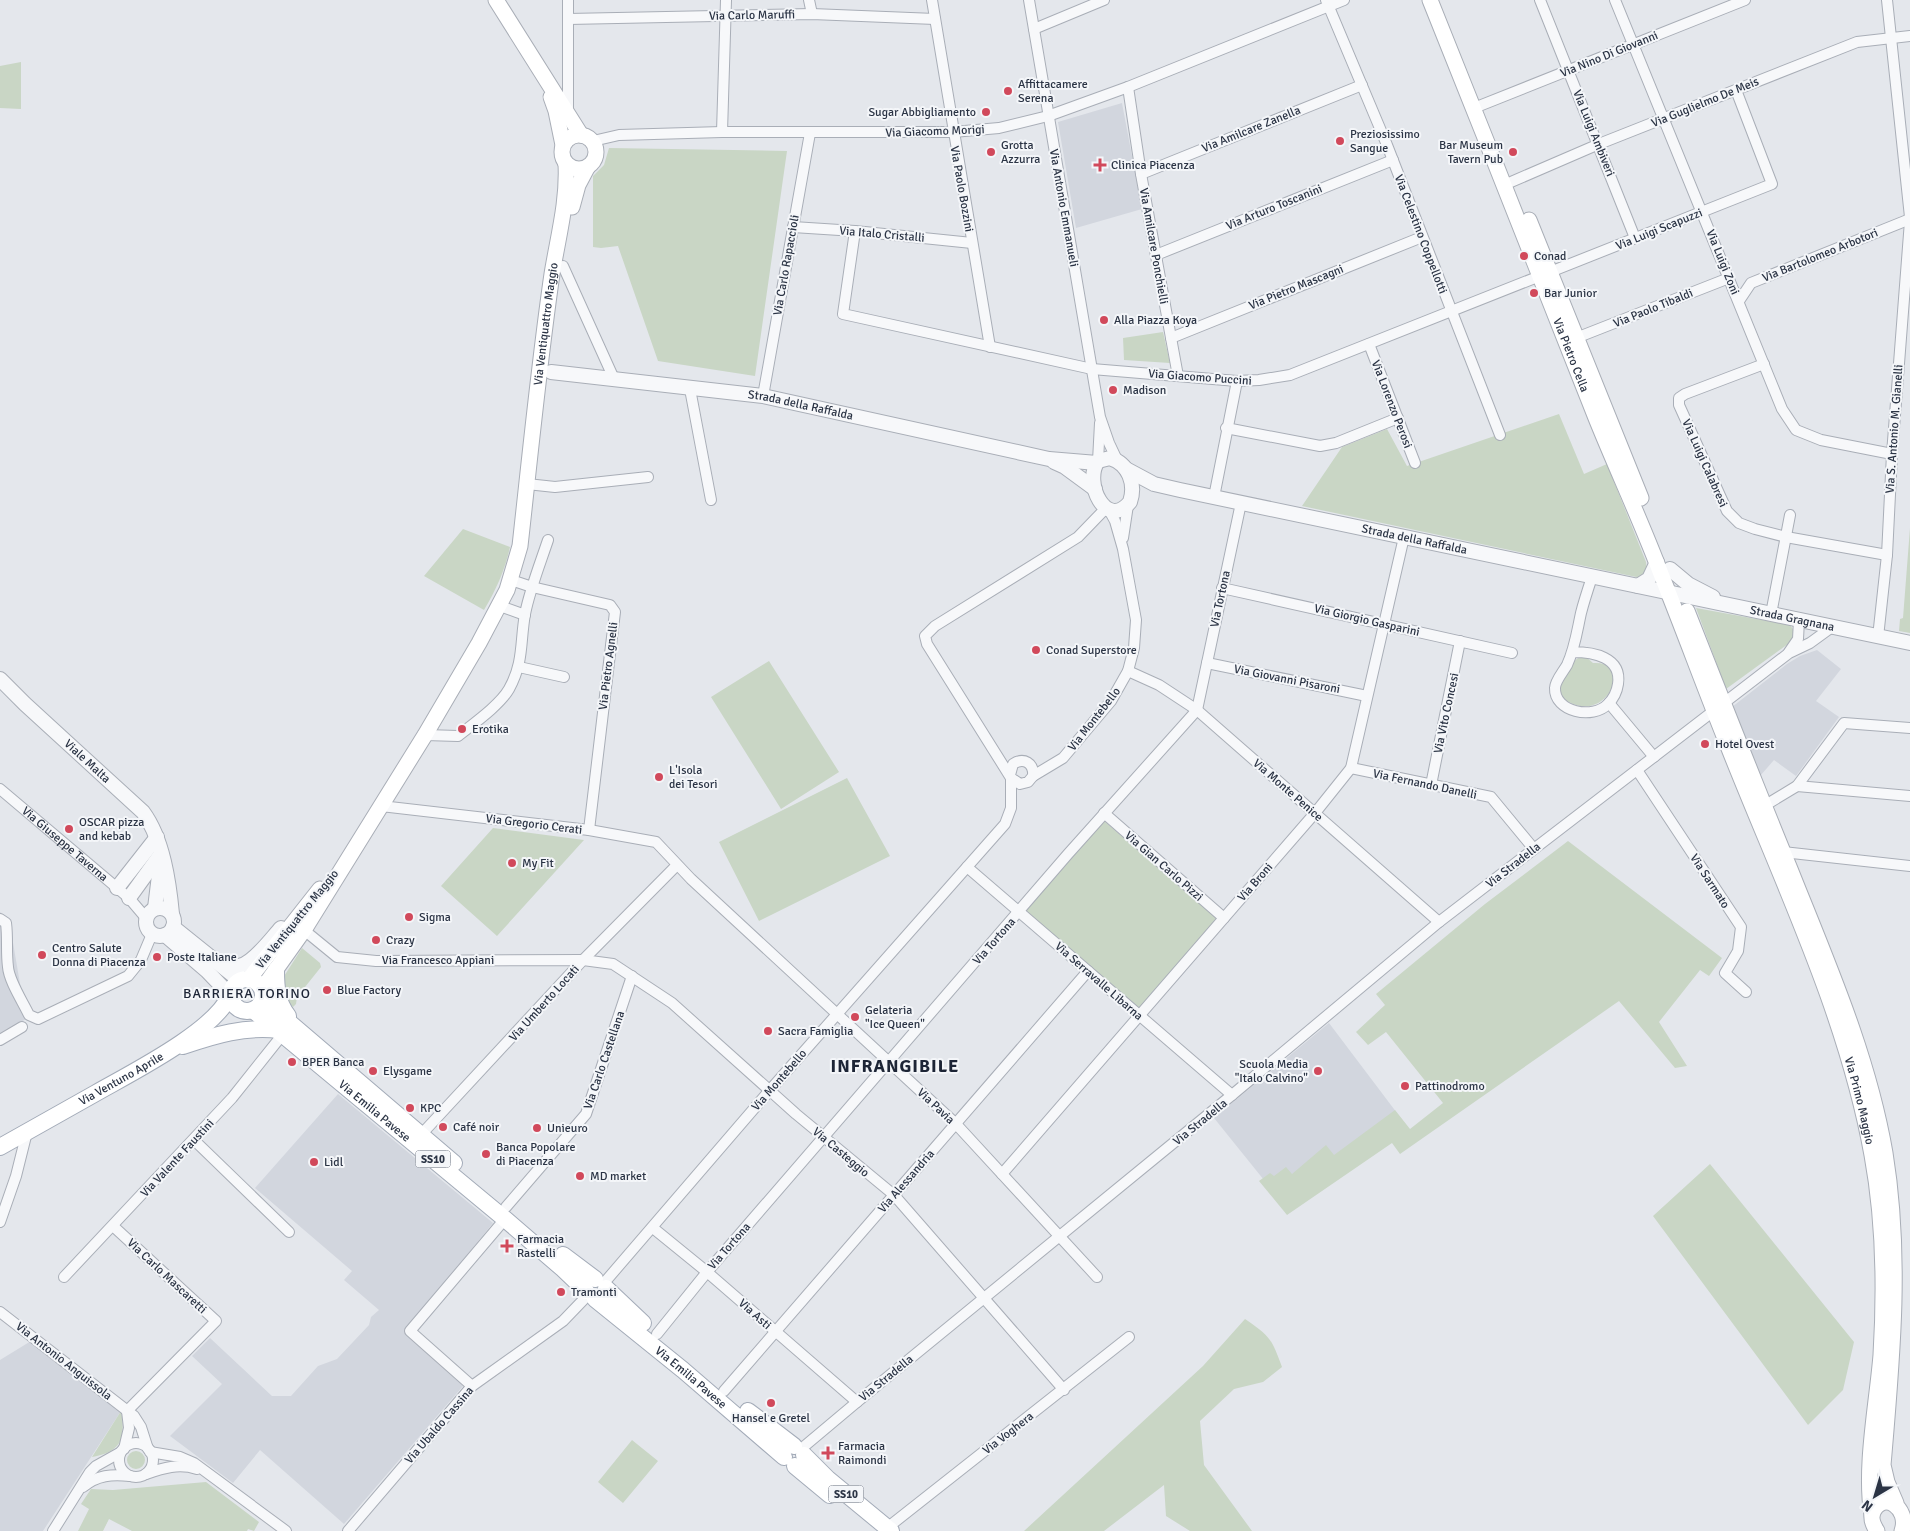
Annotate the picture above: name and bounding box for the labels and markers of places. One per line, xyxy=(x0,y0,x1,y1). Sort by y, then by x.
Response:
place label: Affittacamere Serena xyxy=(1018,77,1088,106)
marker: Affittacamere Serena xyxy=(1002,85,1014,97)
place label: Sugar Abbigliamento xyxy=(868,105,976,120)
marker: Sugar Abbigliamento xyxy=(980,106,992,118)
place label: Preziosissimo Sangue xyxy=(1350,127,1420,156)
marker: Preziosissimo Sangue xyxy=(1334,135,1346,147)
place label: Grotta Azzurra xyxy=(1001,138,1040,167)
place label: Bar Museum Tavern Pub xyxy=(1439,138,1503,167)
marker: Grotta Azzurra xyxy=(985,146,997,158)
marker: Bar Museum Tavern Pub xyxy=(1507,146,1519,158)
marker: Clinica Piacenza xyxy=(1093,158,1107,172)
place label: Clinica Piacenza xyxy=(1111,158,1195,173)
place label: Conad xyxy=(1534,249,1566,264)
marker: Conad xyxy=(1518,250,1530,262)
place label: Bar Junior xyxy=(1544,286,1597,301)
marker: Bar Junior xyxy=(1528,287,1540,299)
place label: Alla Piazza Koya xyxy=(1114,313,1197,328)
marker: Alla Piazza Koya xyxy=(1098,314,1110,326)
place label: Madison xyxy=(1123,383,1166,398)
marker: Madison xyxy=(1107,384,1119,396)
place label: Conad Superstore xyxy=(1046,643,1137,658)
marker: Conad Superstore xyxy=(1030,644,1042,656)
place label: Erotika xyxy=(472,722,509,737)
marker: Erotika xyxy=(456,723,468,735)
place label: Hotel Ovest xyxy=(1715,737,1774,752)
marker: Hotel Ovest xyxy=(1699,738,1711,750)
place label: L'Isola dei Tesori xyxy=(669,763,718,792)
marker: L'Isola dei Tesori xyxy=(653,771,665,783)
place label: OSCAR pizza and kebab xyxy=(79,815,144,844)
marker: OSCAR pizza and kebab xyxy=(63,823,75,835)
place label: My Fit xyxy=(522,856,554,871)
marker: My Fit xyxy=(506,857,518,869)
place label: Sigma xyxy=(419,910,451,925)
marker: Sigma xyxy=(403,911,415,923)
place label: Crazy xyxy=(386,933,415,948)
marker: Crazy xyxy=(370,934,382,946)
place label: Centro Salute Donna di Piacenza xyxy=(52,941,146,970)
marker: Centro Salute Donna di Piacenza xyxy=(36,949,48,961)
place label: Poste Italiane xyxy=(167,950,237,965)
marker: Poste Italiane xyxy=(151,951,163,963)
place label: Blue Factory xyxy=(337,983,401,998)
marker: Blue Factory xyxy=(321,984,333,996)
place label: Gelateria "Ice Queen" xyxy=(865,1003,925,1032)
marker: Gelateria "Ice Queen" xyxy=(849,1011,861,1023)
place label: Sacra Famiglia xyxy=(778,1024,853,1039)
marker: Sacra Famiglia xyxy=(762,1025,774,1037)
place label: BPER Banca xyxy=(302,1055,364,1070)
marker: BPER Banca xyxy=(286,1056,298,1068)
place label: Scuola Media "Italo Calvino" xyxy=(1235,1057,1308,1086)
place label: Elysgame xyxy=(383,1064,432,1079)
marker: Elysgame xyxy=(367,1065,379,1077)
marker: Scuola Media "Italo Calvino" xyxy=(1312,1065,1324,1077)
place label: Pattinodromo xyxy=(1415,1079,1485,1094)
marker: Pattinodromo xyxy=(1399,1080,1411,1092)
place label: KPC xyxy=(420,1101,441,1116)
marker: KPC xyxy=(404,1102,416,1114)
place label: Café noir xyxy=(453,1120,500,1135)
marker: Café noir xyxy=(437,1121,449,1133)
place label: Unieuro xyxy=(547,1121,588,1136)
marker: Unieuro xyxy=(531,1122,543,1134)
place label: Banca Popolare di Piacenza xyxy=(496,1140,575,1169)
marker: Banca Popolare di Piacenza xyxy=(480,1148,492,1160)
place label: Lidl xyxy=(324,1155,344,1170)
marker: Lidl xyxy=(308,1156,320,1168)
place label: MD market xyxy=(590,1169,646,1184)
marker: MD market xyxy=(574,1170,586,1182)
place label: Farmacia Rastelli xyxy=(517,1232,564,1261)
marker: Farmacia Rastelli xyxy=(501,1240,513,1252)
place label: Tramonti xyxy=(571,1285,617,1300)
marker: Tramonti xyxy=(555,1286,567,1298)
marker: Hansel e Gretel xyxy=(765,1397,777,1409)
place label: Hansel e Gretel xyxy=(732,1411,811,1426)
place label: Farmacia Raimondi xyxy=(838,1439,886,1468)
marker: Farmacia Raimondi xyxy=(822,1447,834,1459)

